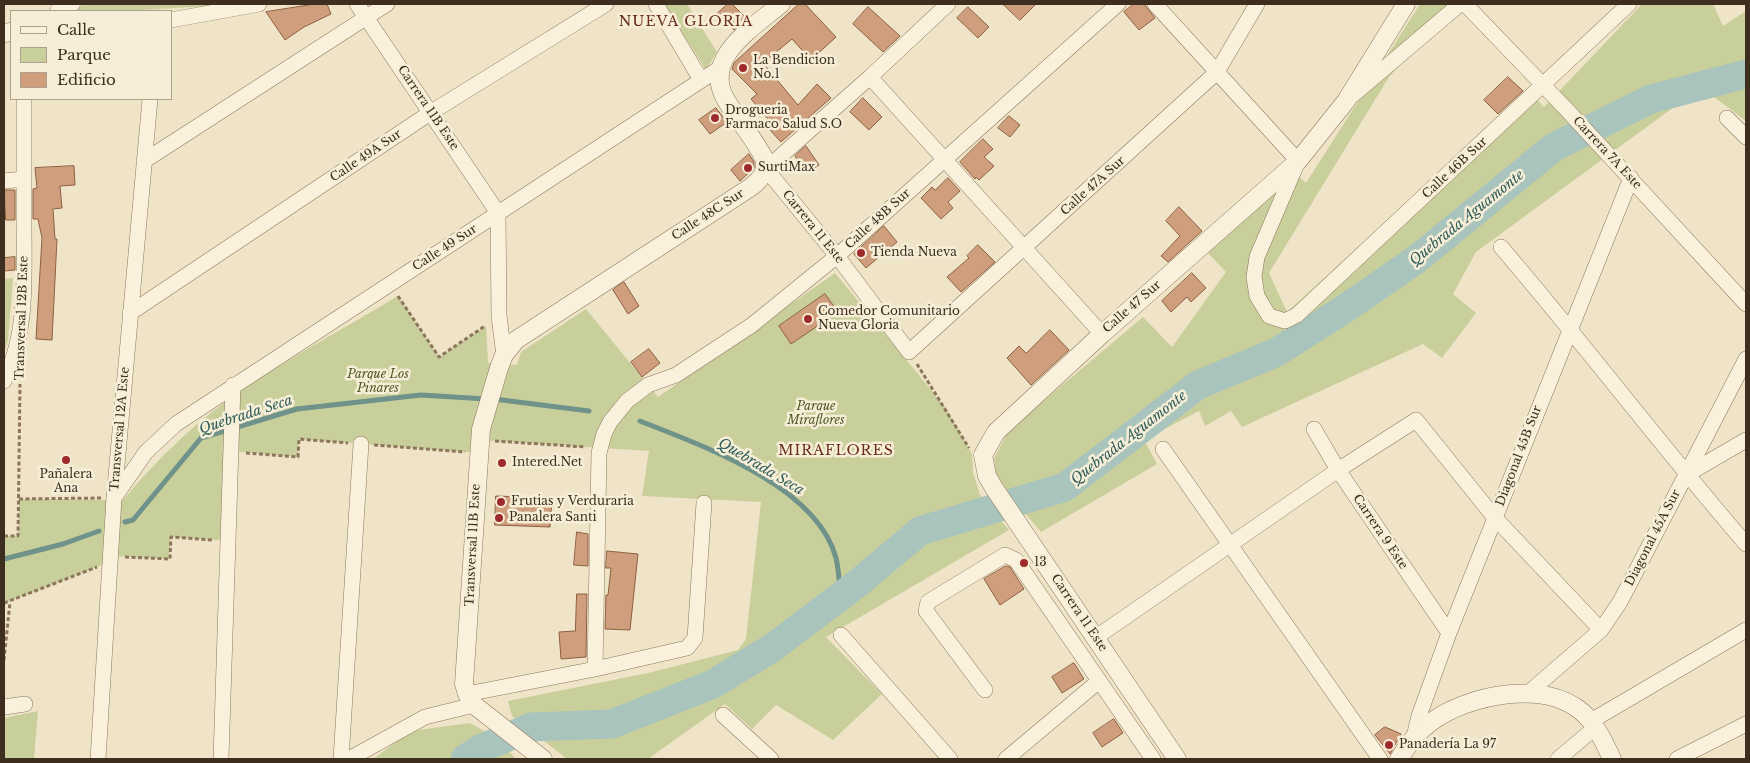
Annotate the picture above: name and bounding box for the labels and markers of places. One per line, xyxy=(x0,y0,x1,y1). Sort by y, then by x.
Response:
place label: La Bendicion No.1 xyxy=(753,54,835,82)
marker: La Bendicion No.1 xyxy=(737,62,749,74)
place label: Drogueria Farmaco Salud S.O xyxy=(725,104,842,132)
marker: Drogueria Farmaco Salud S.O xyxy=(709,112,721,124)
place label: SurtiMax xyxy=(758,161,815,175)
marker: SurtiMax xyxy=(742,162,754,174)
place label: Tienda Nueva xyxy=(871,246,957,260)
marker: Tienda Nueva xyxy=(855,247,867,259)
place label: Comedor Comunitario Nueva Gloria xyxy=(818,305,960,333)
marker: Comedor Comunitario Nueva Gloria xyxy=(802,313,814,325)
marker: Pañalera Ana xyxy=(60,454,72,466)
place label: Intered.Net xyxy=(512,456,582,470)
marker: Intered.Net xyxy=(496,457,508,469)
place label: Pañalera Ana xyxy=(40,468,92,496)
place label: Frutias y Verduraria xyxy=(511,495,634,509)
marker: Frutias y Verduraria xyxy=(495,496,507,508)
place label: Panalera Santi xyxy=(509,511,597,525)
marker: Panalera Santi xyxy=(493,512,505,524)
place label: 13 xyxy=(1034,556,1047,570)
marker: 13 xyxy=(1018,557,1030,569)
place label: Panadería La 97 xyxy=(1399,738,1496,752)
marker: Panadería La 97 xyxy=(1383,739,1395,751)

